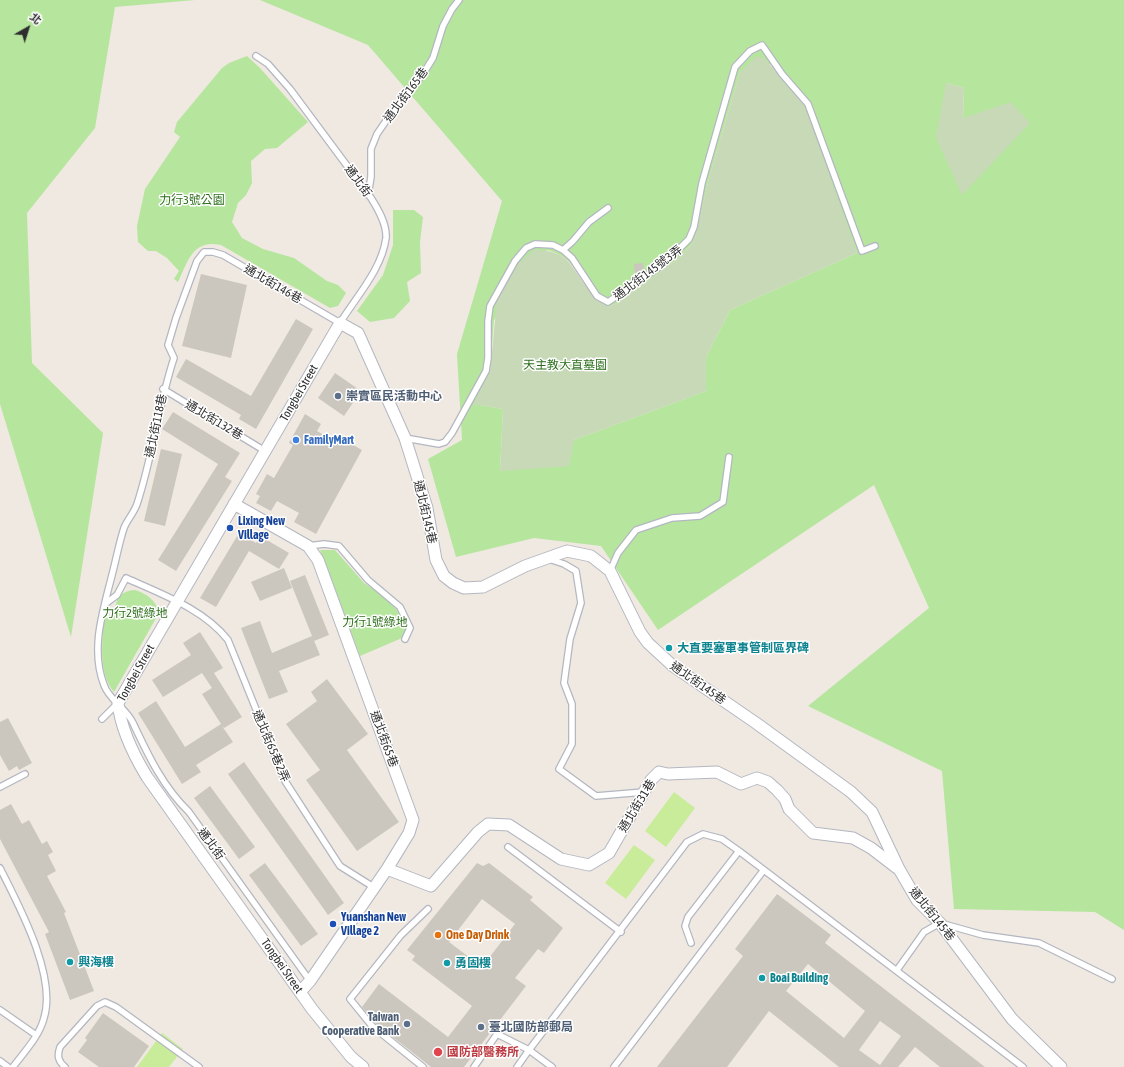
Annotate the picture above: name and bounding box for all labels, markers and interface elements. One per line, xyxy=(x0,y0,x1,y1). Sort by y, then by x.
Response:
north arrow xyxy=(8,8,48,48)
text: 北 xyxy=(28,11,44,27)
street label: 通北街165巷 xyxy=(381,65,431,125)
street label: 通北街 xyxy=(342,162,374,200)
park label: 力行3號公園 xyxy=(159,193,225,207)
street label: 通北街145號3弄 xyxy=(611,242,685,304)
street label: 通北街146巷 xyxy=(241,262,305,306)
park label: 天主教大直墓園 xyxy=(523,358,607,372)
street label: Tongbei Street xyxy=(277,362,321,424)
place label: 崇實區民活動中心 xyxy=(346,389,442,403)
marker: 崇實區民活動中心 xyxy=(333,391,343,401)
street label: 通北街118巷 xyxy=(142,393,170,459)
street label: 通北街132巷 xyxy=(182,397,246,443)
place label: FamilyMart xyxy=(304,433,354,447)
marker: FamilyMart xyxy=(291,435,301,445)
street label: 通北街145巷 xyxy=(411,479,439,545)
place label: Lixing New Village xyxy=(238,514,285,542)
marker: Lixing New Village xyxy=(225,523,235,533)
park label: 力行2號綠地 xyxy=(102,606,168,620)
park label: 力行1號綠地 xyxy=(342,615,408,629)
place label: 大直要塞軍事管制區界碑 xyxy=(677,641,809,655)
street label: Tongbei Street xyxy=(114,642,158,704)
marker: 大直要塞軍事管制區界碑 xyxy=(664,643,674,653)
street label: 通北街145巷 xyxy=(667,658,729,708)
street label: 通北街65巷2弄 xyxy=(249,708,293,784)
street label: 通北街65巷 xyxy=(367,709,401,769)
street label: 通北街31巷 xyxy=(616,777,658,835)
street label: 通北街 xyxy=(195,825,227,863)
street label: 通北街145巷 xyxy=(906,884,958,944)
place label: Yuanshan New Village 2 xyxy=(341,910,406,938)
marker: Yuanshan New Village 2 xyxy=(328,919,338,929)
place label: One Day Drink xyxy=(446,928,509,942)
marker: One Day Drink xyxy=(433,930,443,940)
street label: Tongbei Street xyxy=(258,936,306,996)
place label: 興海樓 xyxy=(78,955,114,969)
place label: 勇固樓 xyxy=(455,956,491,970)
marker: 興海樓 xyxy=(65,957,75,967)
marker: 勇固樓 xyxy=(442,958,452,968)
place label: Boai Building xyxy=(770,971,828,985)
marker: Boai Building xyxy=(757,973,767,983)
place label: Taiwan Cooperative Bank xyxy=(322,1010,399,1038)
marker: Taiwan Cooperative Bank xyxy=(402,1019,412,1029)
place label: 臺北國防部郵局 xyxy=(489,1020,573,1034)
marker: 臺北國防部郵局 xyxy=(476,1022,486,1032)
place label: 國防部醫務所 xyxy=(447,1045,519,1059)
marker: 國防部醫務所 xyxy=(432,1046,444,1058)

